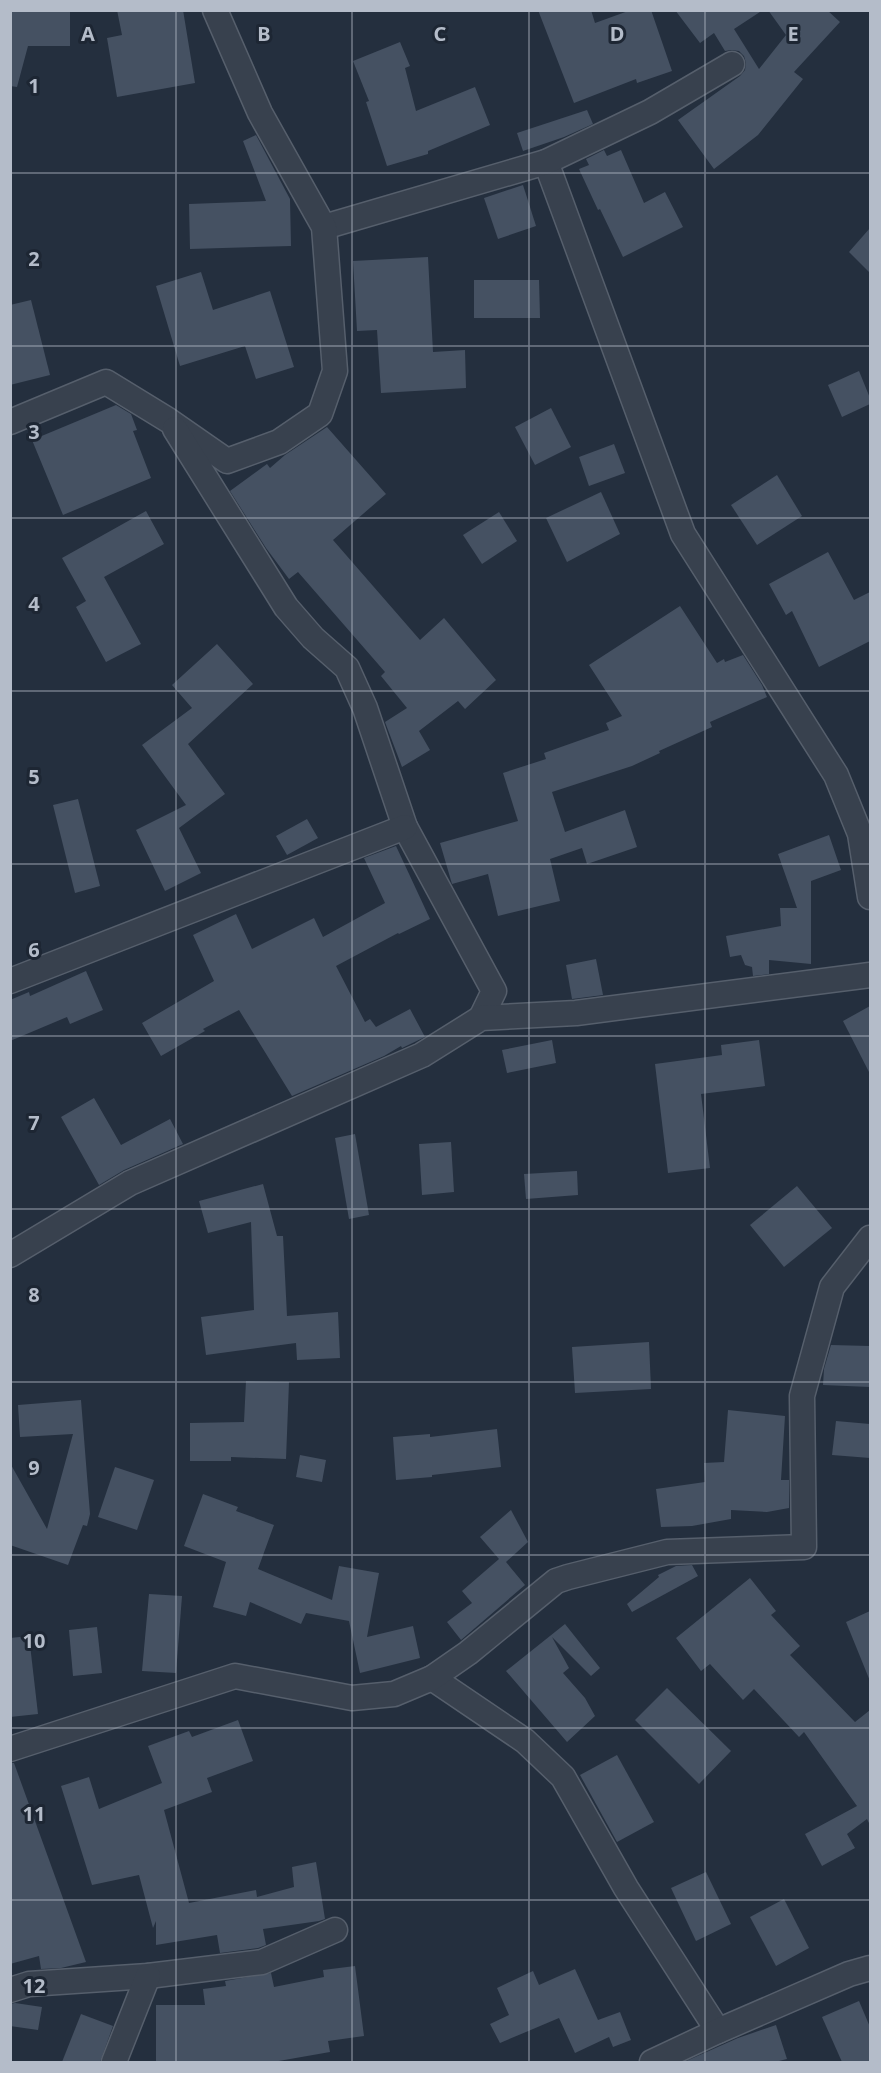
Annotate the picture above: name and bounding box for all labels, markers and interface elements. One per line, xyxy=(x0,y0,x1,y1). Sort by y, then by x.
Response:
text: A xyxy=(81,20,95,47)
text: B xyxy=(257,20,271,47)
text: C xyxy=(434,20,447,47)
text: D xyxy=(610,20,624,47)
text: E xyxy=(787,20,799,47)
text: 1 xyxy=(28,72,40,99)
text: 2 xyxy=(28,245,40,272)
text: 3 xyxy=(28,418,40,445)
text: 4 xyxy=(28,590,40,617)
text: 5 xyxy=(28,763,40,790)
text: 6 xyxy=(28,936,40,963)
text: 7 xyxy=(28,1109,40,1136)
text: 8 xyxy=(28,1281,40,1308)
text: 9 xyxy=(28,1454,40,1481)
text: 10 xyxy=(23,1627,45,1654)
text: 11 xyxy=(23,1800,45,1827)
text: 12 xyxy=(23,1972,45,1999)

